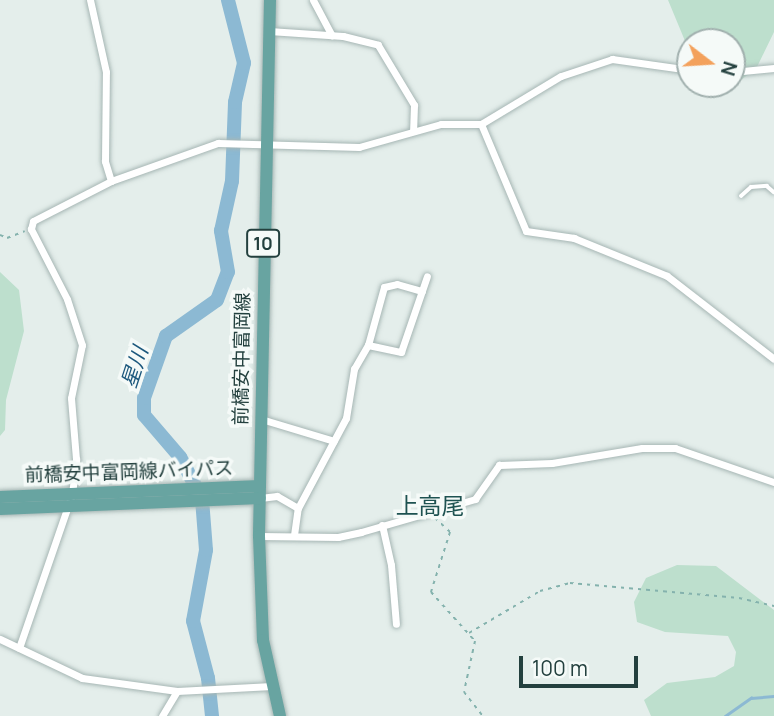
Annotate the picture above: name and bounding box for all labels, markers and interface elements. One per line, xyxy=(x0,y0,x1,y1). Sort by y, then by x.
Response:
north arrow xyxy=(676,28,746,98)
text: N xyxy=(715,58,744,79)
road number: 10 xyxy=(246,229,280,258)
street label: 前橋安中富岡線 xyxy=(229,292,255,426)
water label: 星川 xyxy=(116,343,152,391)
street label: 前橋安中富岡線バイパス xyxy=(24,457,234,487)
district label: 上高尾 xyxy=(396,491,464,519)
scale bar xyxy=(522,642,641,686)
text: 100 m xyxy=(532,654,588,682)

